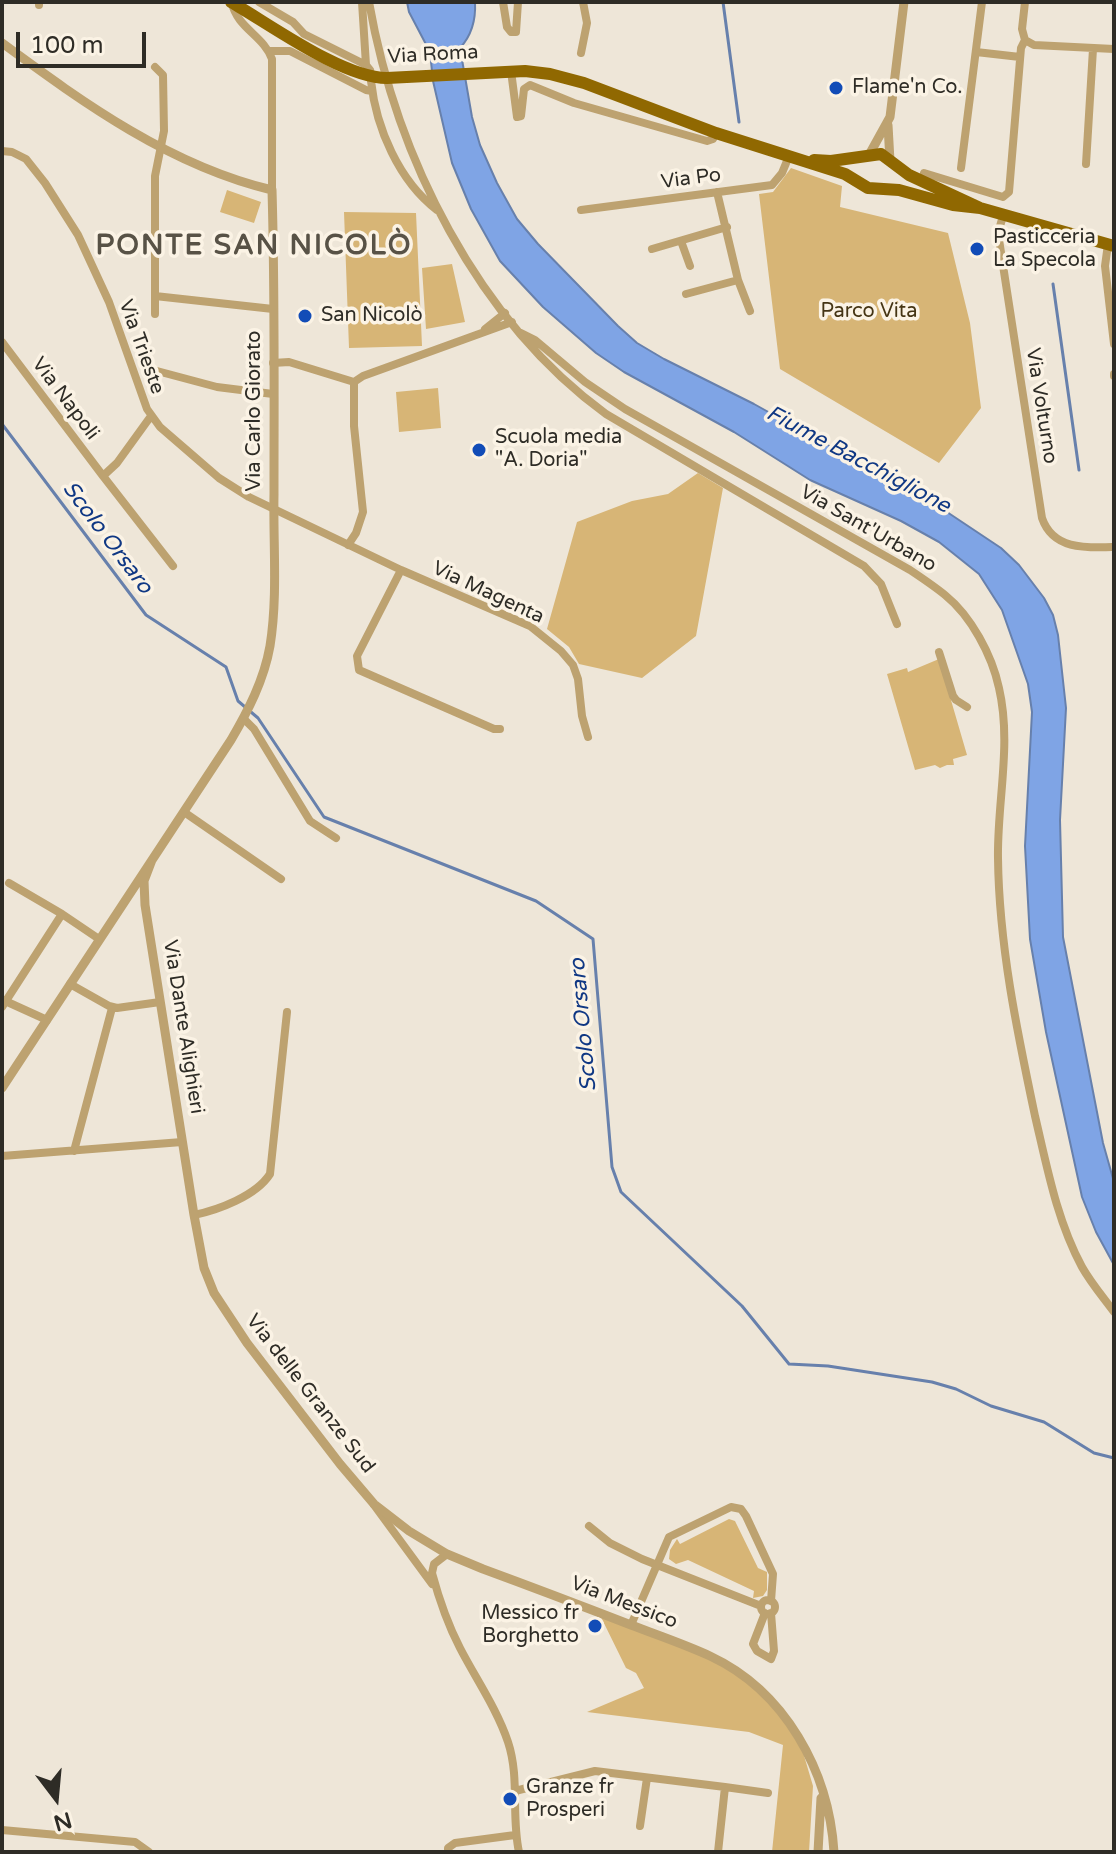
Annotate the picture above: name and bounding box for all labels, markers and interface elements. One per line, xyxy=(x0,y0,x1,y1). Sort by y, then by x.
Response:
scale bar xyxy=(20,16,150,66)
text: 100 m xyxy=(30,31,104,60)
street label: Via Roma xyxy=(387,41,479,69)
place label: Flame'n Co. xyxy=(852,76,962,100)
marker: Flame'n Co. xyxy=(827,79,845,97)
street label: Via Po xyxy=(660,163,722,195)
place label: Pasticceria La Specola xyxy=(993,226,1096,273)
district label: PONTE SAN NICOLÒ xyxy=(95,230,413,264)
marker: Pasticceria La Specola xyxy=(968,240,986,258)
street label: Via Trieste xyxy=(113,297,169,397)
park label: Parco Vita xyxy=(821,300,917,324)
place label: San Nicolò xyxy=(321,304,423,328)
marker: San Nicolò xyxy=(296,307,314,325)
street label: Via Carlo Giorato xyxy=(243,331,267,491)
street label: Via Volturno xyxy=(1020,346,1062,466)
street label: Via Napoli xyxy=(26,353,104,445)
water label: Fiume Bacchiglione xyxy=(762,400,954,520)
place label: Scuola media "A. Doria" xyxy=(495,426,622,473)
marker: Scuola media "A. Doria" xyxy=(470,441,488,459)
water label: Scolo Orsaro xyxy=(56,477,158,599)
street label: Via Sant'Urbano xyxy=(796,480,940,578)
street label: Via Magenta xyxy=(428,557,548,629)
street label: Via Dante Alighieri xyxy=(157,938,209,1116)
water label: Scolo Orsaro xyxy=(565,957,603,1093)
street label: Via delle Granze Sud xyxy=(240,1310,380,1478)
street label: Via Messico xyxy=(567,1572,681,1634)
place label: Messico fr Borghetto xyxy=(481,1602,579,1649)
marker: Messico fr Borghetto xyxy=(586,1617,604,1635)
north arrow xyxy=(16,1758,96,1838)
place label: Granze fr Prosperi xyxy=(526,1776,614,1823)
marker: Granze fr Prosperi xyxy=(501,1790,519,1808)
text: N xyxy=(51,1806,75,1836)

